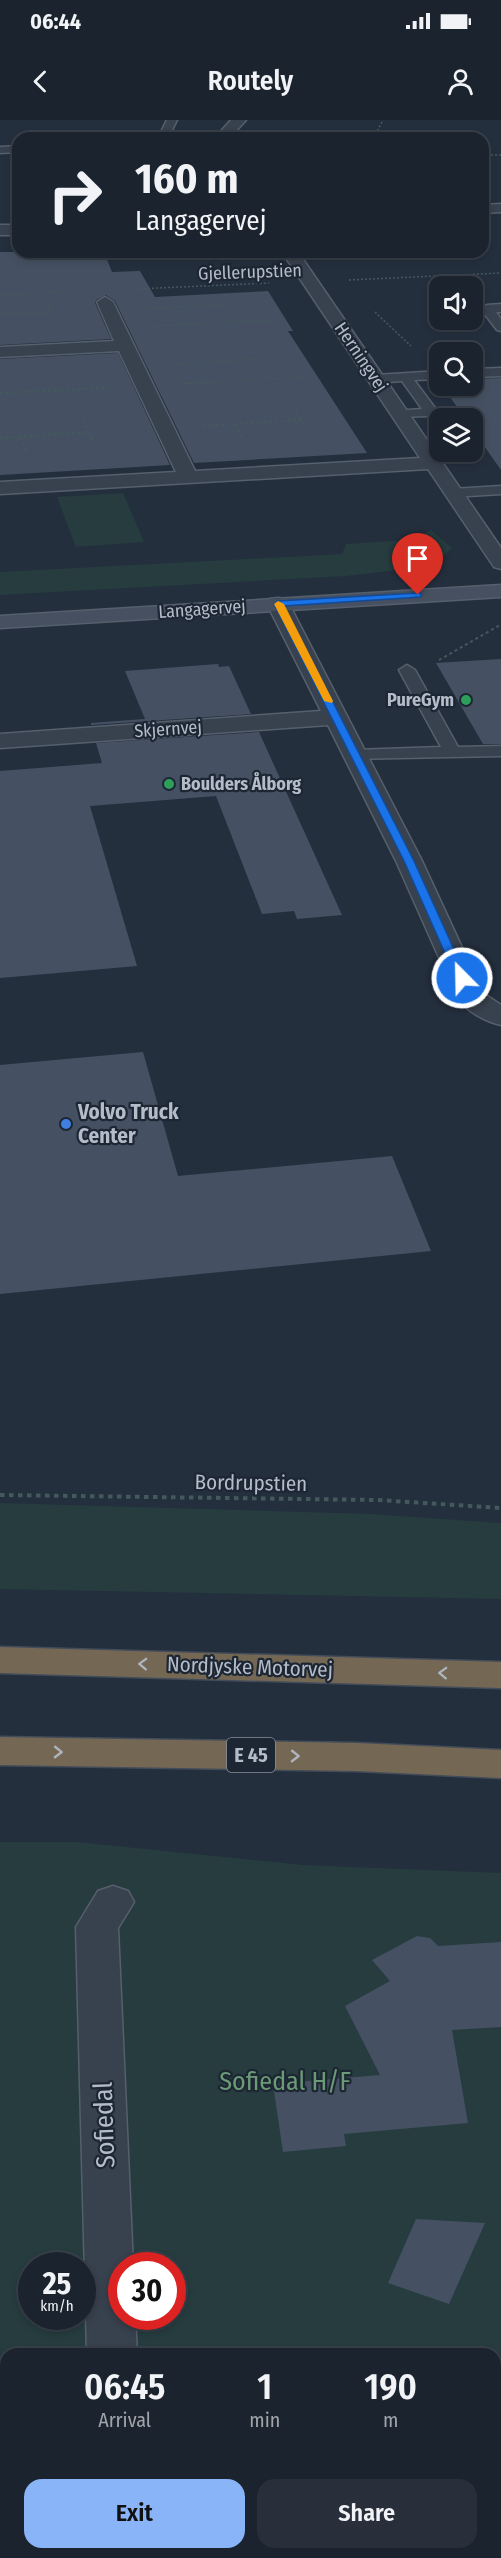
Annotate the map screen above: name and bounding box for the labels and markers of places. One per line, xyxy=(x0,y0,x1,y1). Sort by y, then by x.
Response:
pin xyxy=(392,533,443,595)
place label: PureGym xyxy=(387,689,454,711)
marker: PureGym xyxy=(459,693,473,707)
place label: Boulders Ålborg xyxy=(181,771,301,795)
marker: Boulders Ålborg xyxy=(162,777,176,791)
place label: Volvo Truck Center xyxy=(77,1099,179,1149)
marker: Volvo Truck Center xyxy=(59,1117,73,1131)

